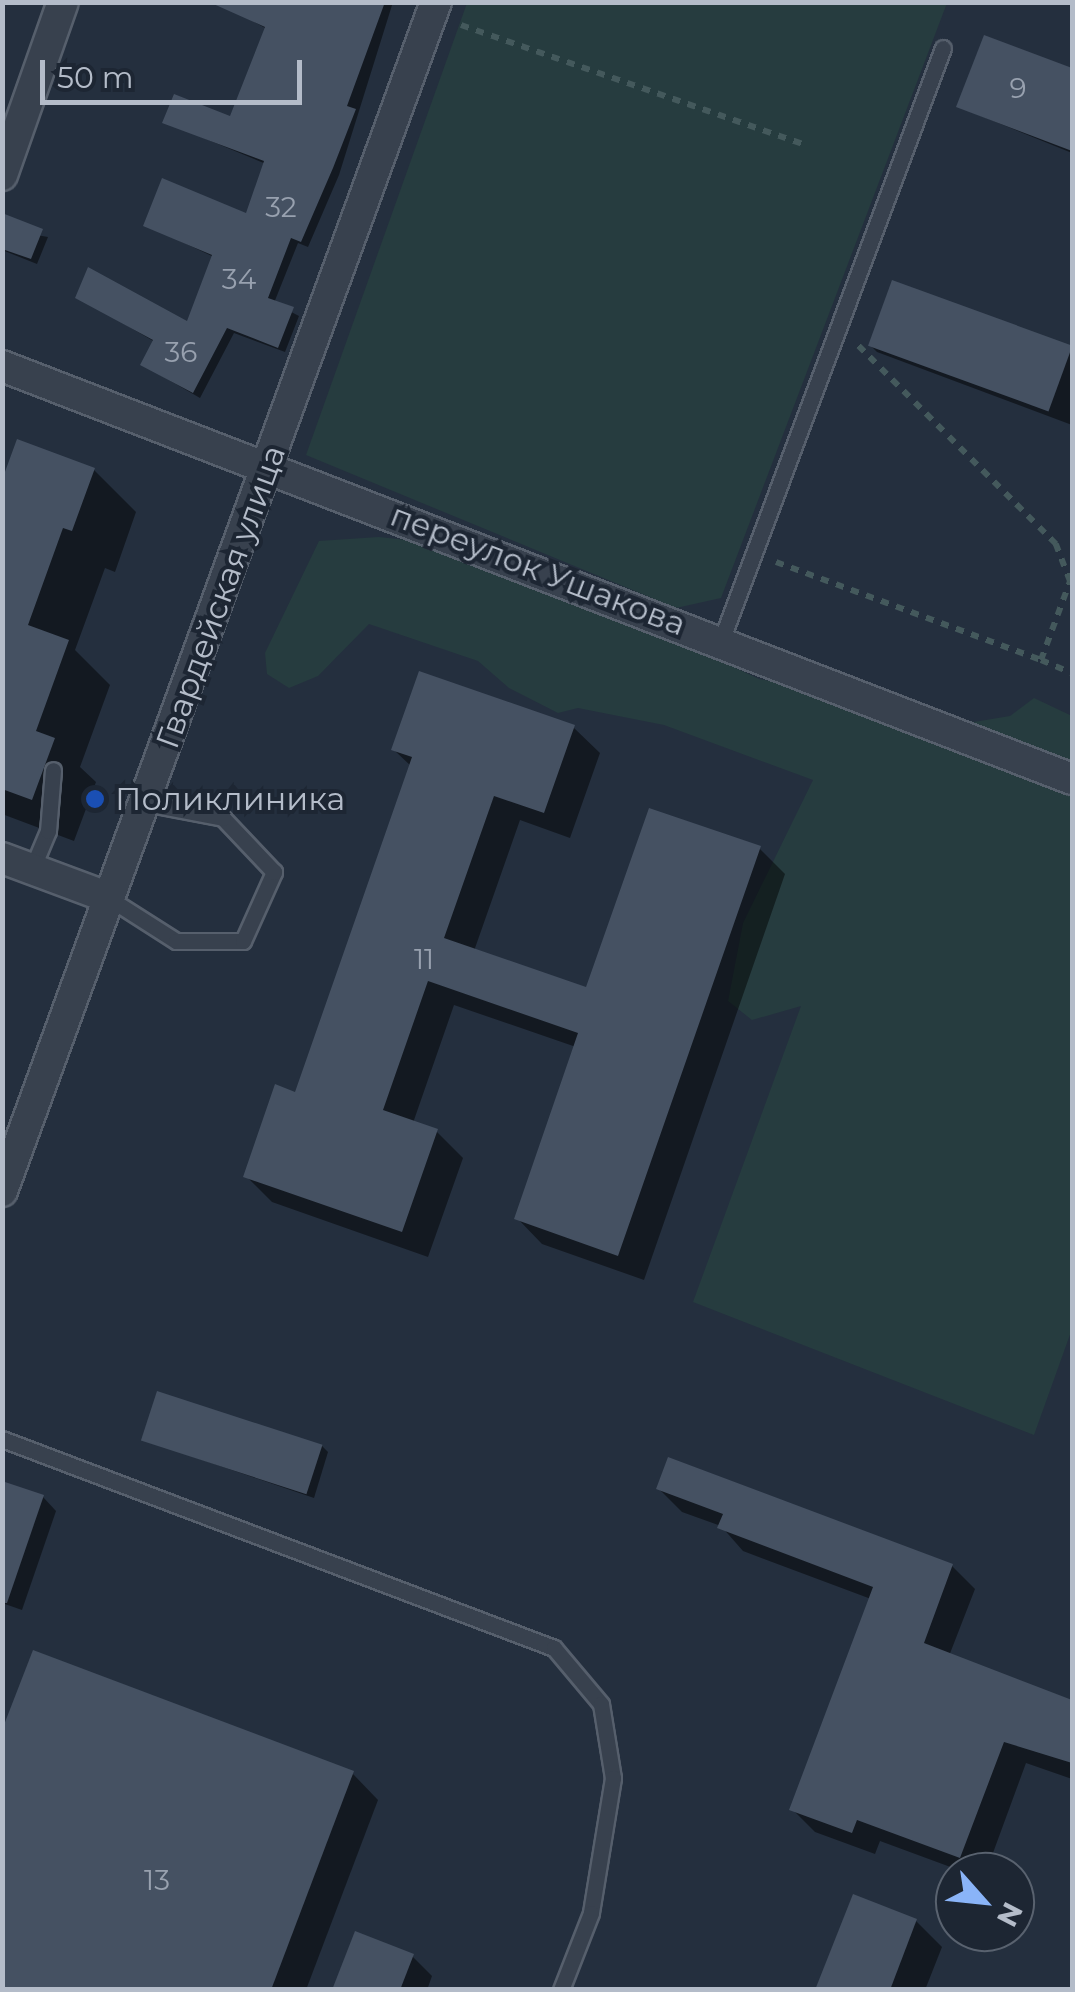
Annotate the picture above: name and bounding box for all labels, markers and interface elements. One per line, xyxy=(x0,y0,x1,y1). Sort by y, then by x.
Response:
scale bar xyxy=(45,40,308,102)
text: 50 m xyxy=(57,59,134,96)
house number: 9 xyxy=(1009,71,1027,105)
house number: 32 xyxy=(265,190,297,224)
house number: 34 xyxy=(222,262,256,296)
house number: 36 xyxy=(165,335,197,369)
street label: Гвардейская улица xyxy=(148,440,294,754)
street label: переулок Ушакова xyxy=(385,496,691,644)
place label: Поликлиника xyxy=(115,780,345,818)
marker: Поликлиника xyxy=(84,788,106,810)
house number: 11 xyxy=(414,942,434,976)
north arrow xyxy=(935,1852,1035,1952)
house number: 13 xyxy=(144,1863,170,1897)
text: N xyxy=(990,1897,1030,1933)

